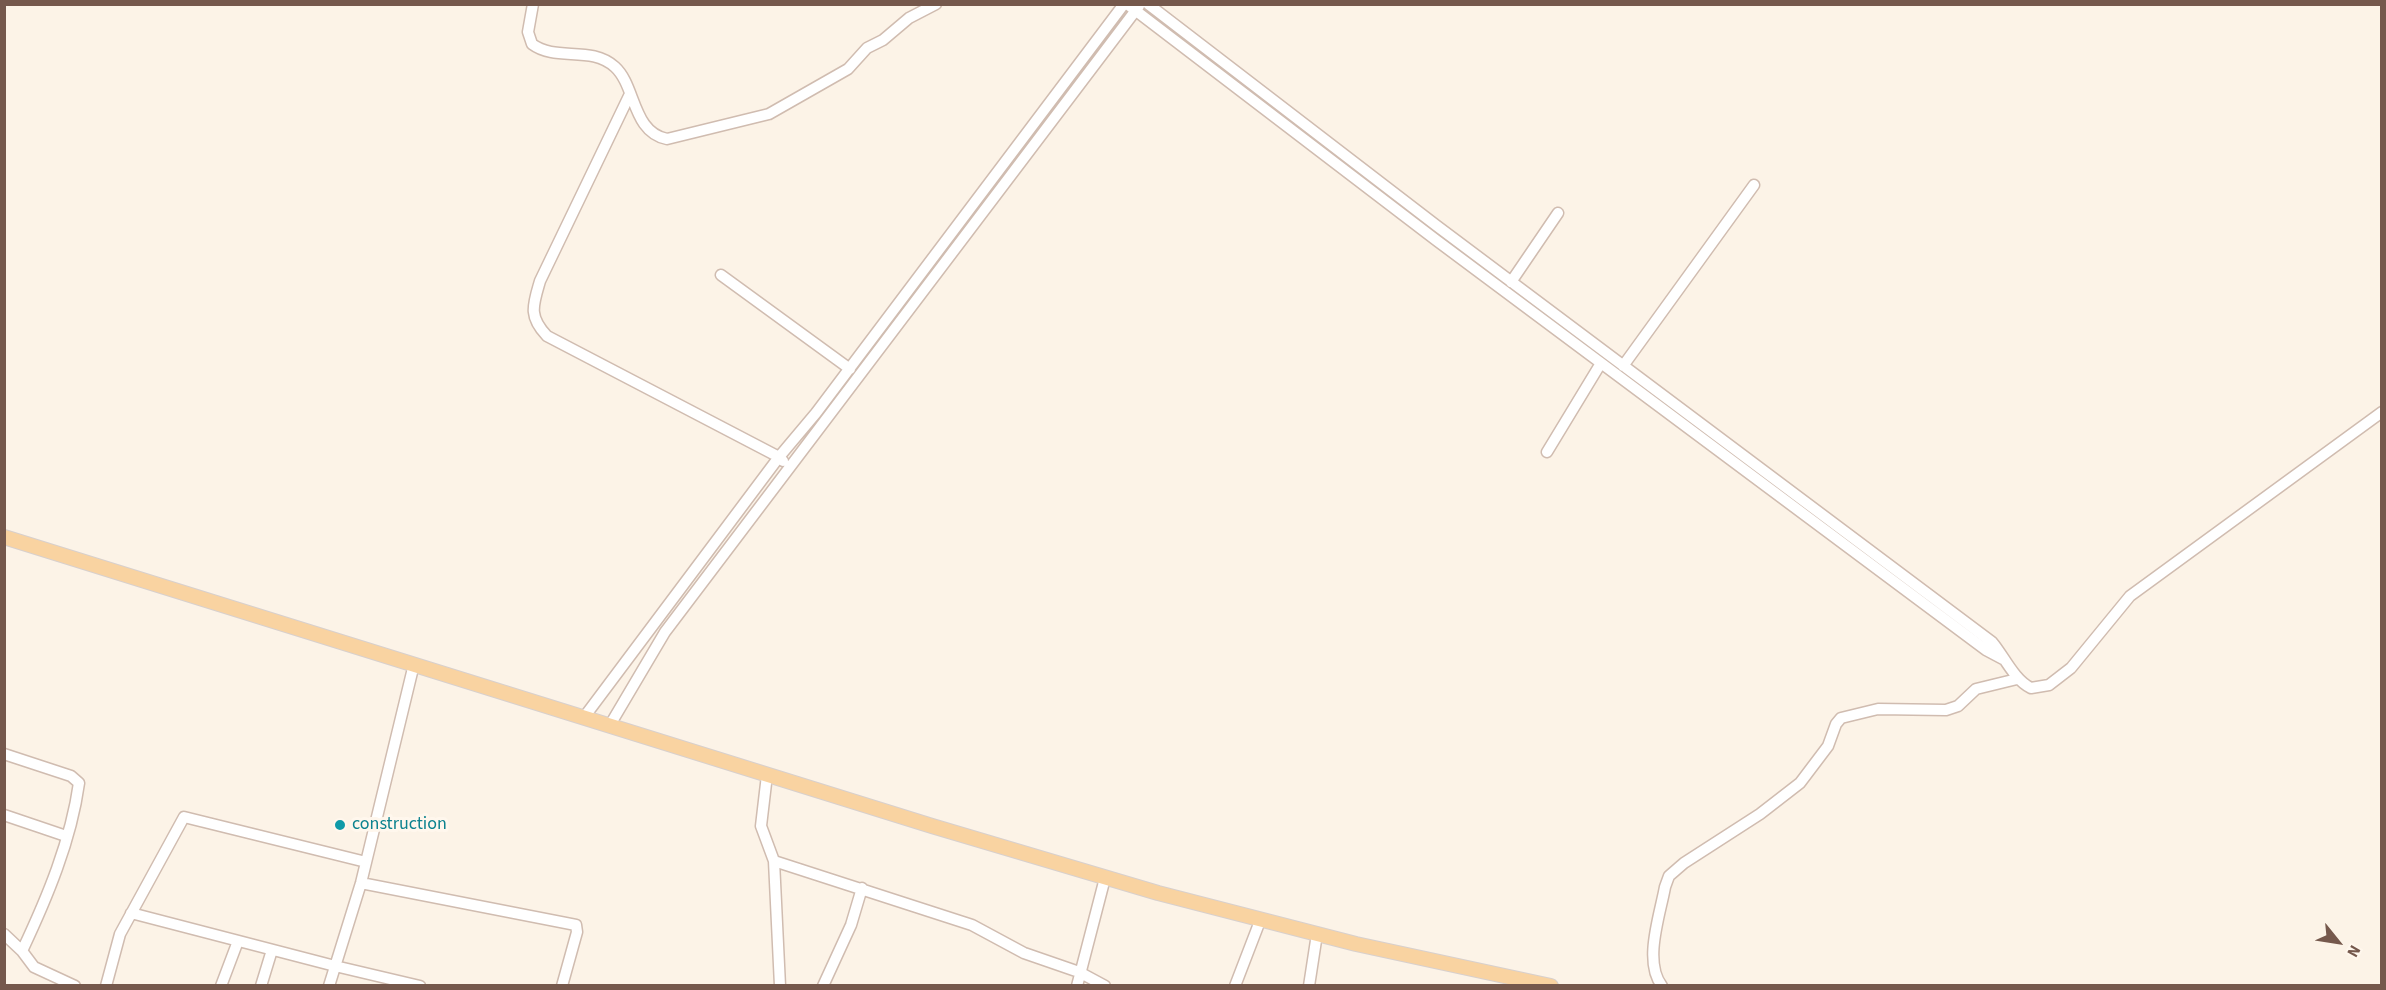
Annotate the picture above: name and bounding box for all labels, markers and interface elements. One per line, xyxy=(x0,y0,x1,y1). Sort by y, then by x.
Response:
place label: construction xyxy=(352,814,447,836)
marker: construction xyxy=(333,818,347,832)
north arrow xyxy=(2308,912,2368,972)
text: N xyxy=(2341,941,2366,961)

